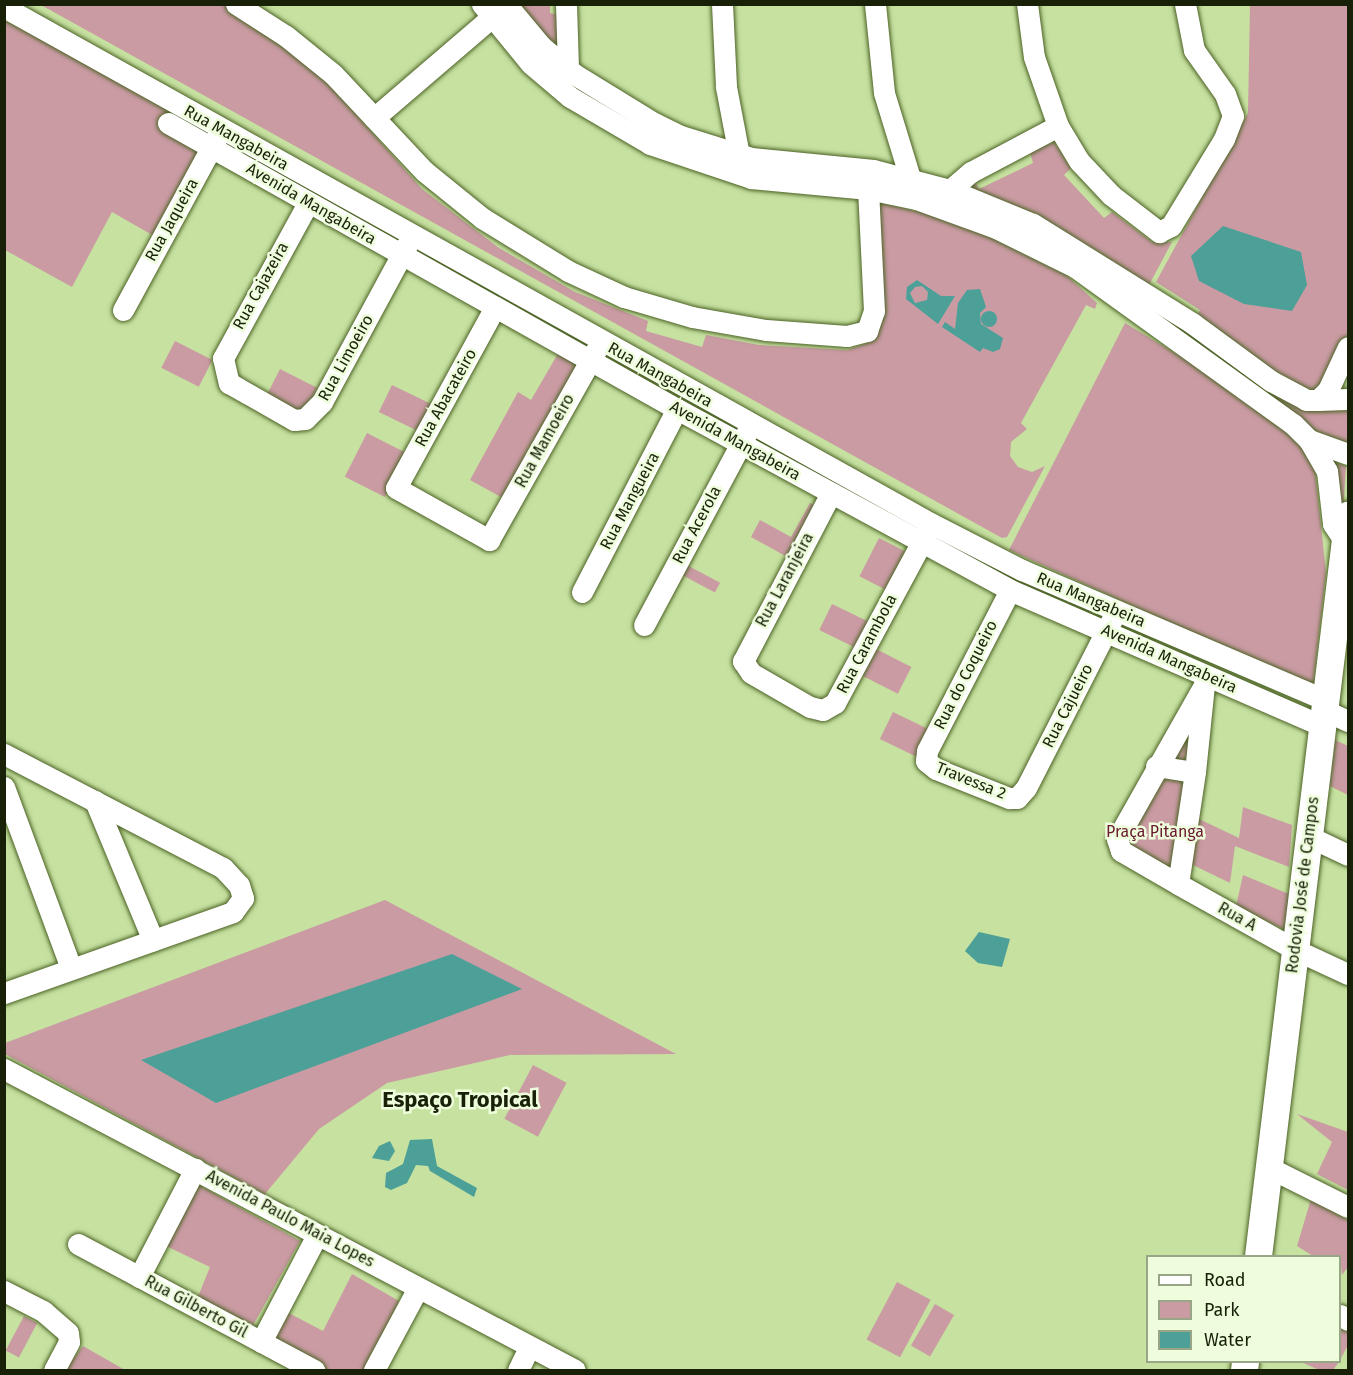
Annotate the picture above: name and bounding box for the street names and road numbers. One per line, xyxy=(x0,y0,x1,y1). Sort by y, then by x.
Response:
street label: Rua Mangabeira xyxy=(181,101,291,175)
street label: Avenida Mangabeira xyxy=(243,159,379,249)
street label: Rua Jaqueira xyxy=(141,175,203,265)
street label: Rua Cajazeira xyxy=(229,239,293,333)
street label: Rua Limoeiro xyxy=(314,311,378,405)
street label: Rua Mangabeira xyxy=(605,338,715,412)
street label: Rua Abacateiro xyxy=(411,346,481,450)
street label: Rua Mamoeiro xyxy=(511,391,579,491)
street label: Avenida Mangabeira xyxy=(666,397,804,485)
street label: Rua Mangueira xyxy=(596,449,664,553)
street label: Rua Acerola xyxy=(668,483,726,567)
street label: Rua Laranjeira xyxy=(752,530,818,630)
street label: Rua Mangabeira xyxy=(1034,568,1148,632)
street label: Rua Carambola xyxy=(833,591,901,697)
street label: Rua do Coqueiro xyxy=(930,617,1002,733)
street label: Avenida Mangabeira xyxy=(1098,620,1240,698)
street label: Rua Cajueiro xyxy=(1039,661,1097,751)
street label: Travessa 2 xyxy=(933,758,1009,804)
street label: Rodovia José de Campos xyxy=(1283,796,1323,974)
street label: Rua A xyxy=(1214,899,1260,935)
street label: Avenida Paulo Maia Lopes xyxy=(203,1166,377,1272)
street label: Rua Gilberto Gil xyxy=(141,1272,251,1342)

